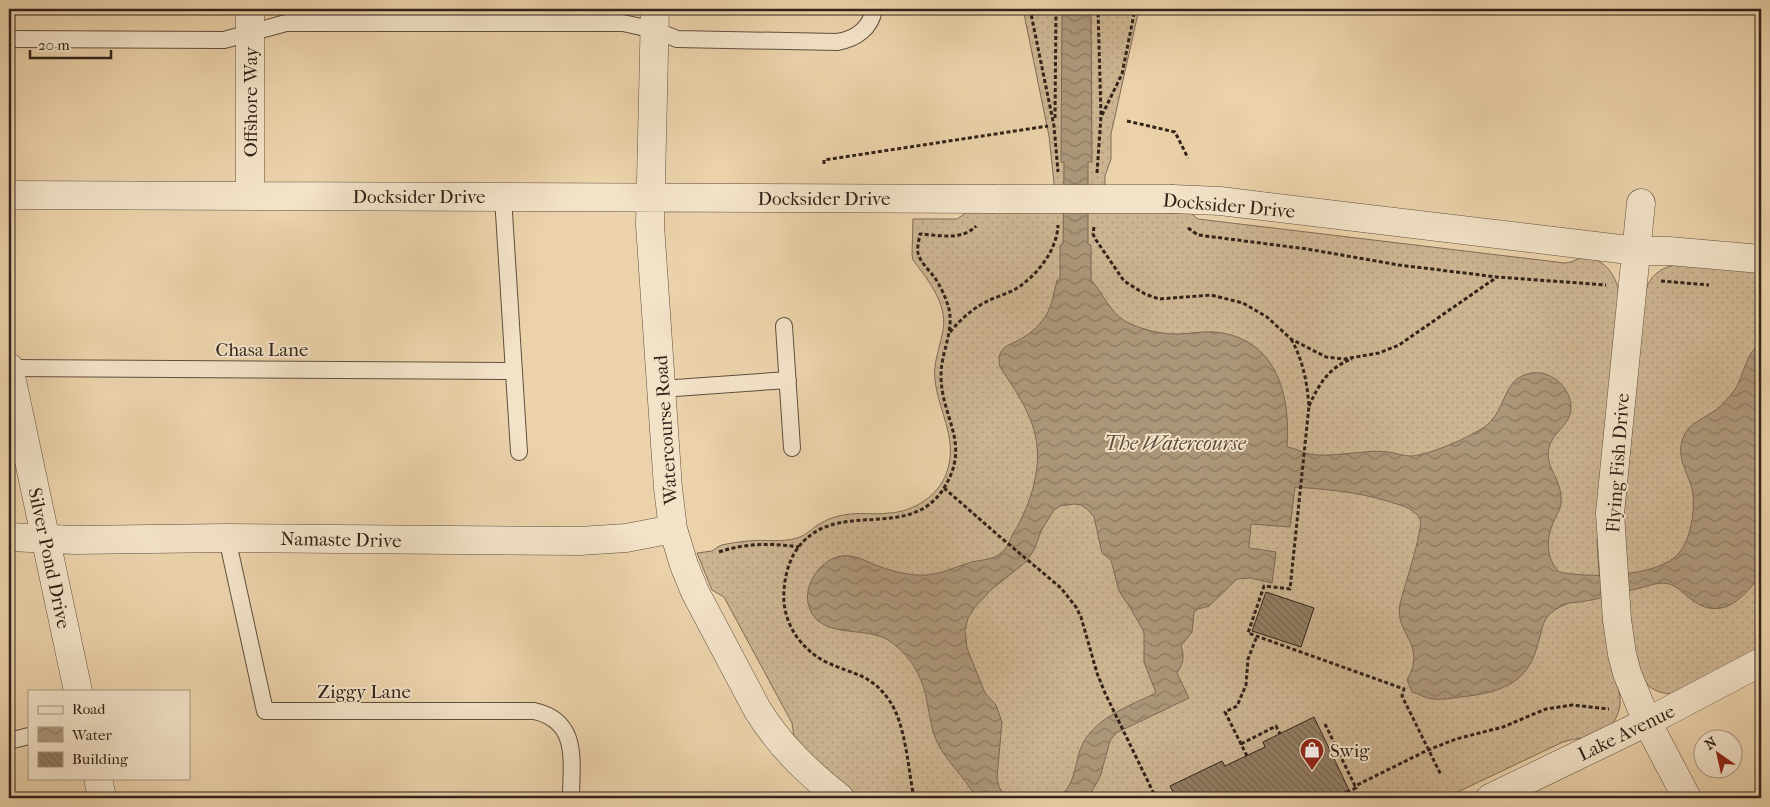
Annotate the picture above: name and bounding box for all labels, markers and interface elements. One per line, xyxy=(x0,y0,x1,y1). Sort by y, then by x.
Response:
scale bar xyxy=(30,28,111,60)
text: 20 m xyxy=(38,36,70,54)
street label: Offshore Way xyxy=(240,46,262,157)
street label: Docksider Drive xyxy=(353,186,486,208)
street label: Docksider Drive xyxy=(758,188,891,210)
street label: Docksider Drive xyxy=(1162,189,1296,223)
street label: Chasa Lane xyxy=(216,339,308,361)
street label: Watercourse Road xyxy=(650,354,682,506)
street label: Flying Fish Drive xyxy=(1602,392,1634,534)
water label: The Watercourse xyxy=(1104,432,1247,455)
street label: Silver Pond Drive xyxy=(23,486,75,631)
street label: Namaste Drive xyxy=(280,528,402,552)
street label: Ziggy Lane xyxy=(317,681,411,703)
legend xyxy=(28,690,190,780)
text: Road xyxy=(72,700,106,718)
street label: Lake Avenue xyxy=(1575,700,1678,766)
text: Water xyxy=(71,726,112,744)
north arrow xyxy=(1692,730,1742,780)
text: N xyxy=(1702,733,1720,754)
shop icon: Swig xyxy=(1299,737,1325,771)
place label: Swig xyxy=(1330,740,1370,762)
text: Building xyxy=(72,750,129,768)

